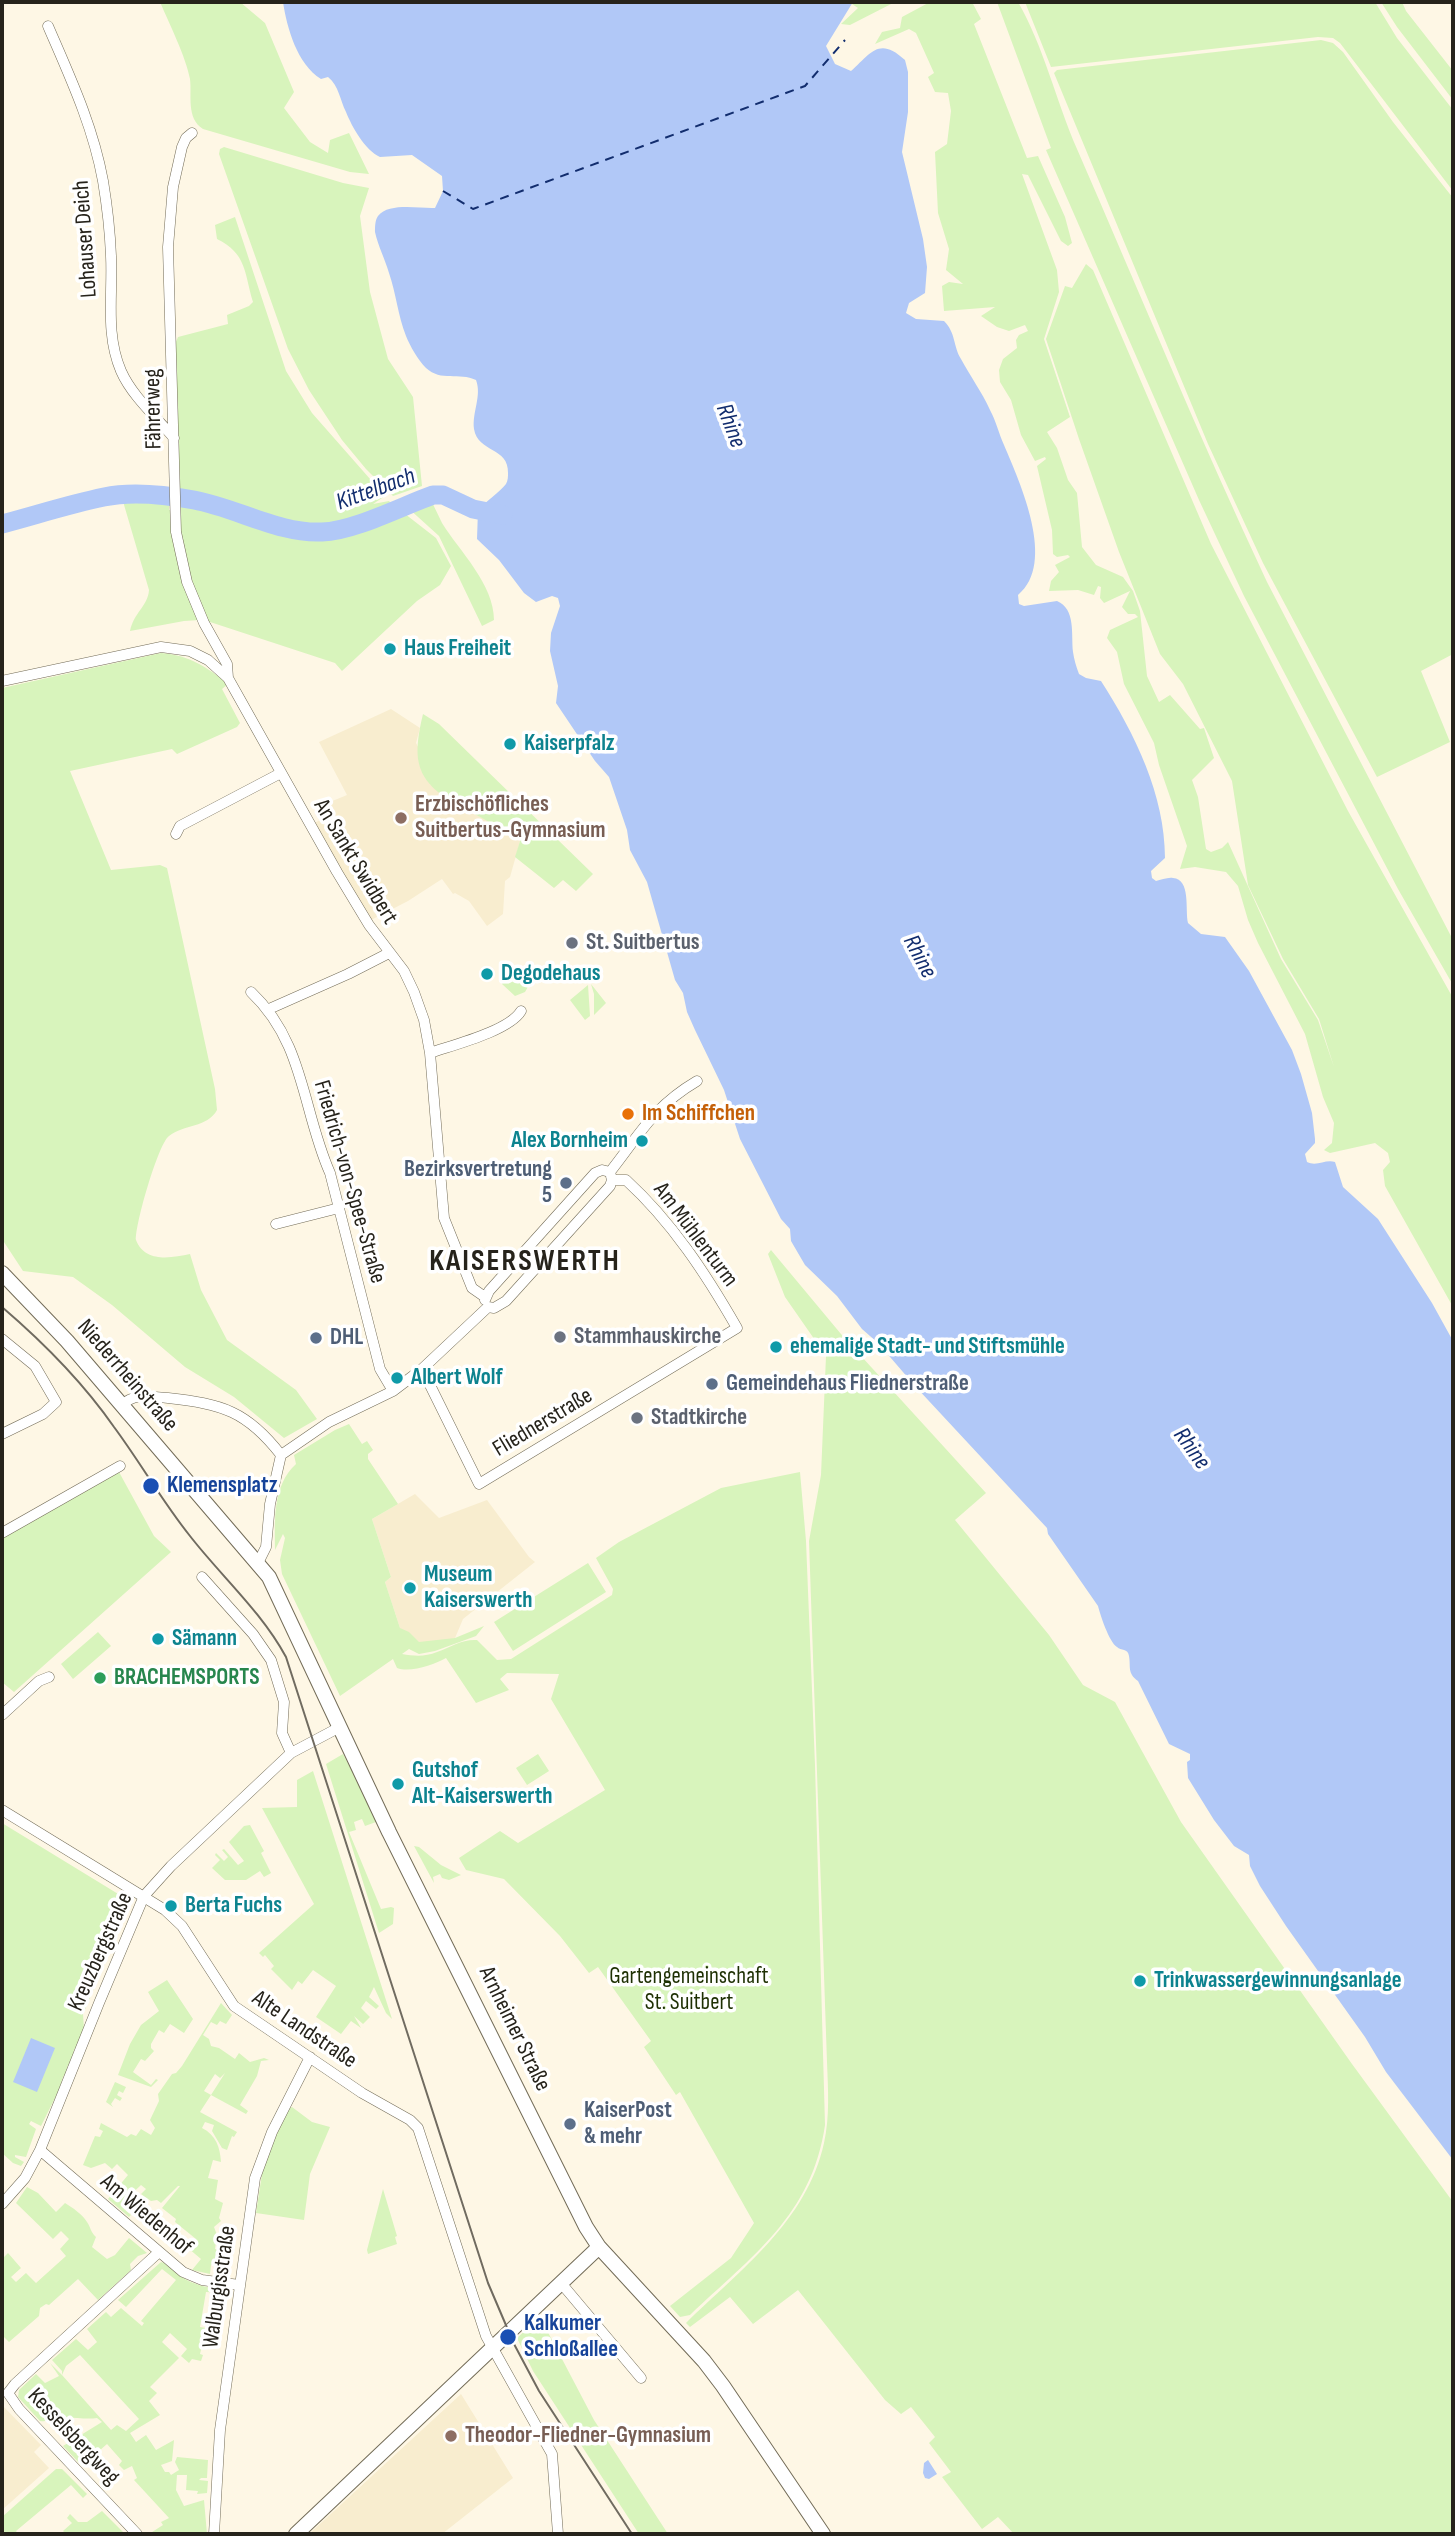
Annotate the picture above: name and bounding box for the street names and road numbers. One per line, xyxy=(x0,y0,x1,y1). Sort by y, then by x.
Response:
street label: Lohauser Deich xyxy=(68,179,104,299)
street label: Fährerweg xyxy=(139,368,169,450)
street label: An Sankt Swidbert xyxy=(307,794,403,930)
street label: Friedrich-von-Spee-Straße xyxy=(307,1077,391,1287)
street label: Am Mühlenturm xyxy=(647,1177,743,1293)
street label: Niederrheinstraße xyxy=(71,1314,183,1438)
street label: Fliednerstraße xyxy=(488,1383,598,1463)
street label: Kreuzbergstraße xyxy=(63,1888,139,2016)
street label: Arnheimer Straße xyxy=(472,1962,556,2096)
street label: Alte Landstraße xyxy=(246,1985,362,2075)
street label: Am Wiedenhof xyxy=(94,2168,198,2262)
street label: Walburgisstraße xyxy=(198,2224,242,2350)
street label: Kesselsbergweg xyxy=(21,2383,125,2491)

